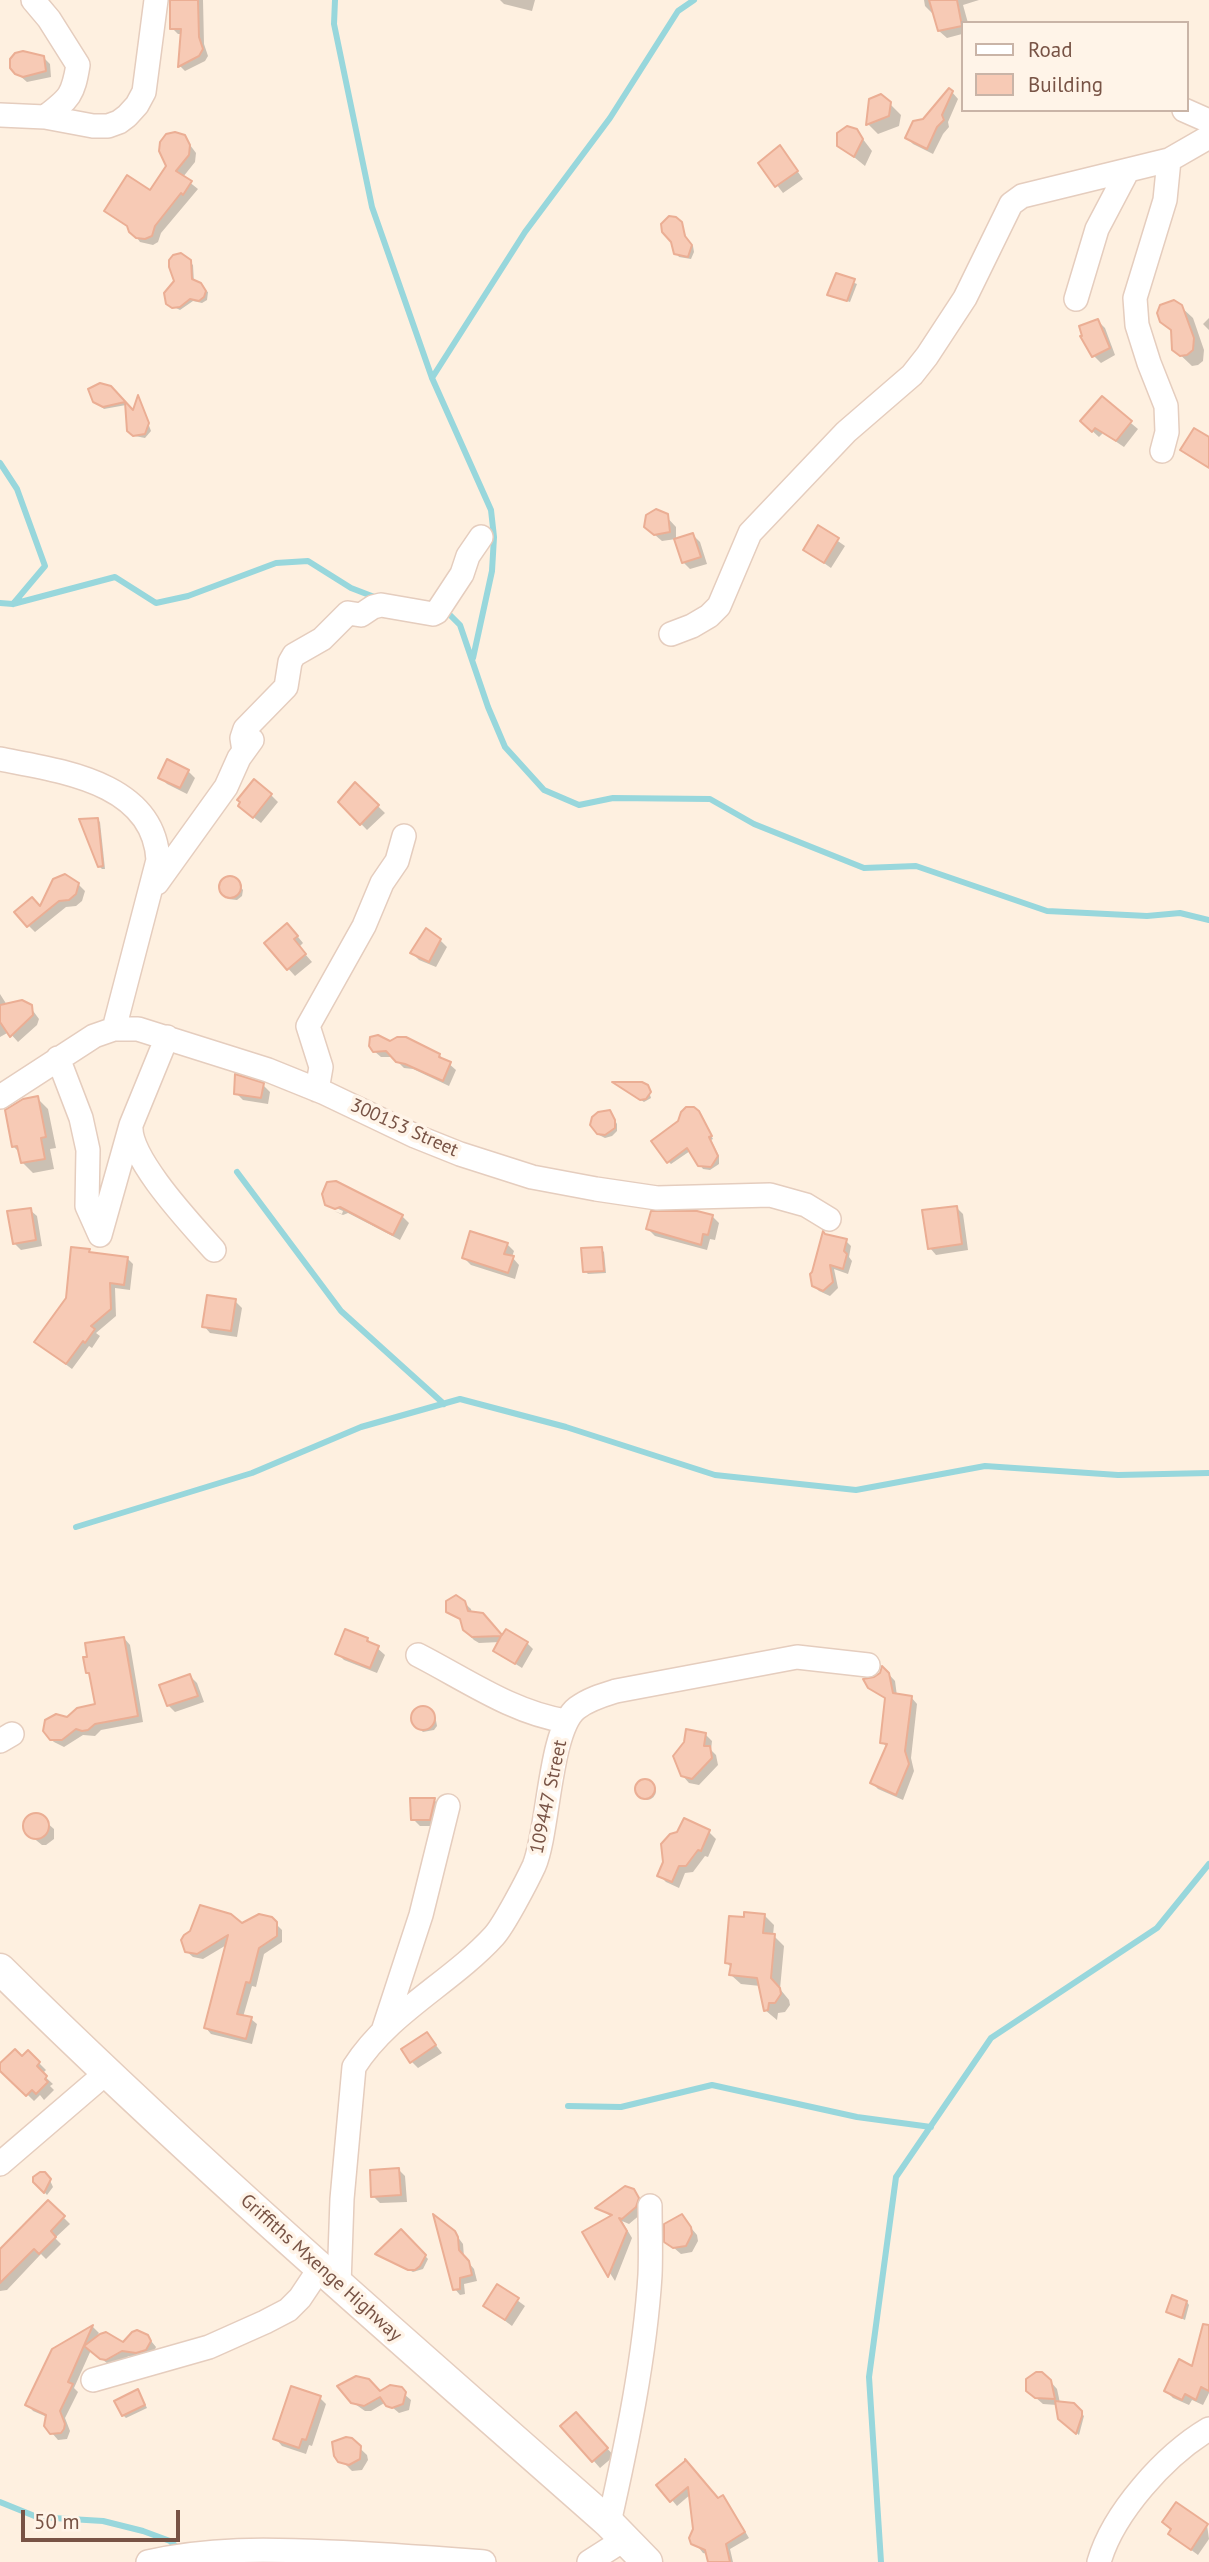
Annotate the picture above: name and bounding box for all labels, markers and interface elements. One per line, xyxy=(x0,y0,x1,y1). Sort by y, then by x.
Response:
legend xyxy=(960,21,1188,112)
text: Road xyxy=(1028,36,1072,63)
text: Building xyxy=(1028,71,1103,98)
street label: 300153 Street xyxy=(347,1094,461,1162)
street label: 109447 Street xyxy=(526,1738,572,1856)
street label: Griffiths Mxenge Highway xyxy=(236,2189,406,2347)
scale bar xyxy=(24,2496,184,2540)
text: 50 m xyxy=(34,2508,80,2535)

